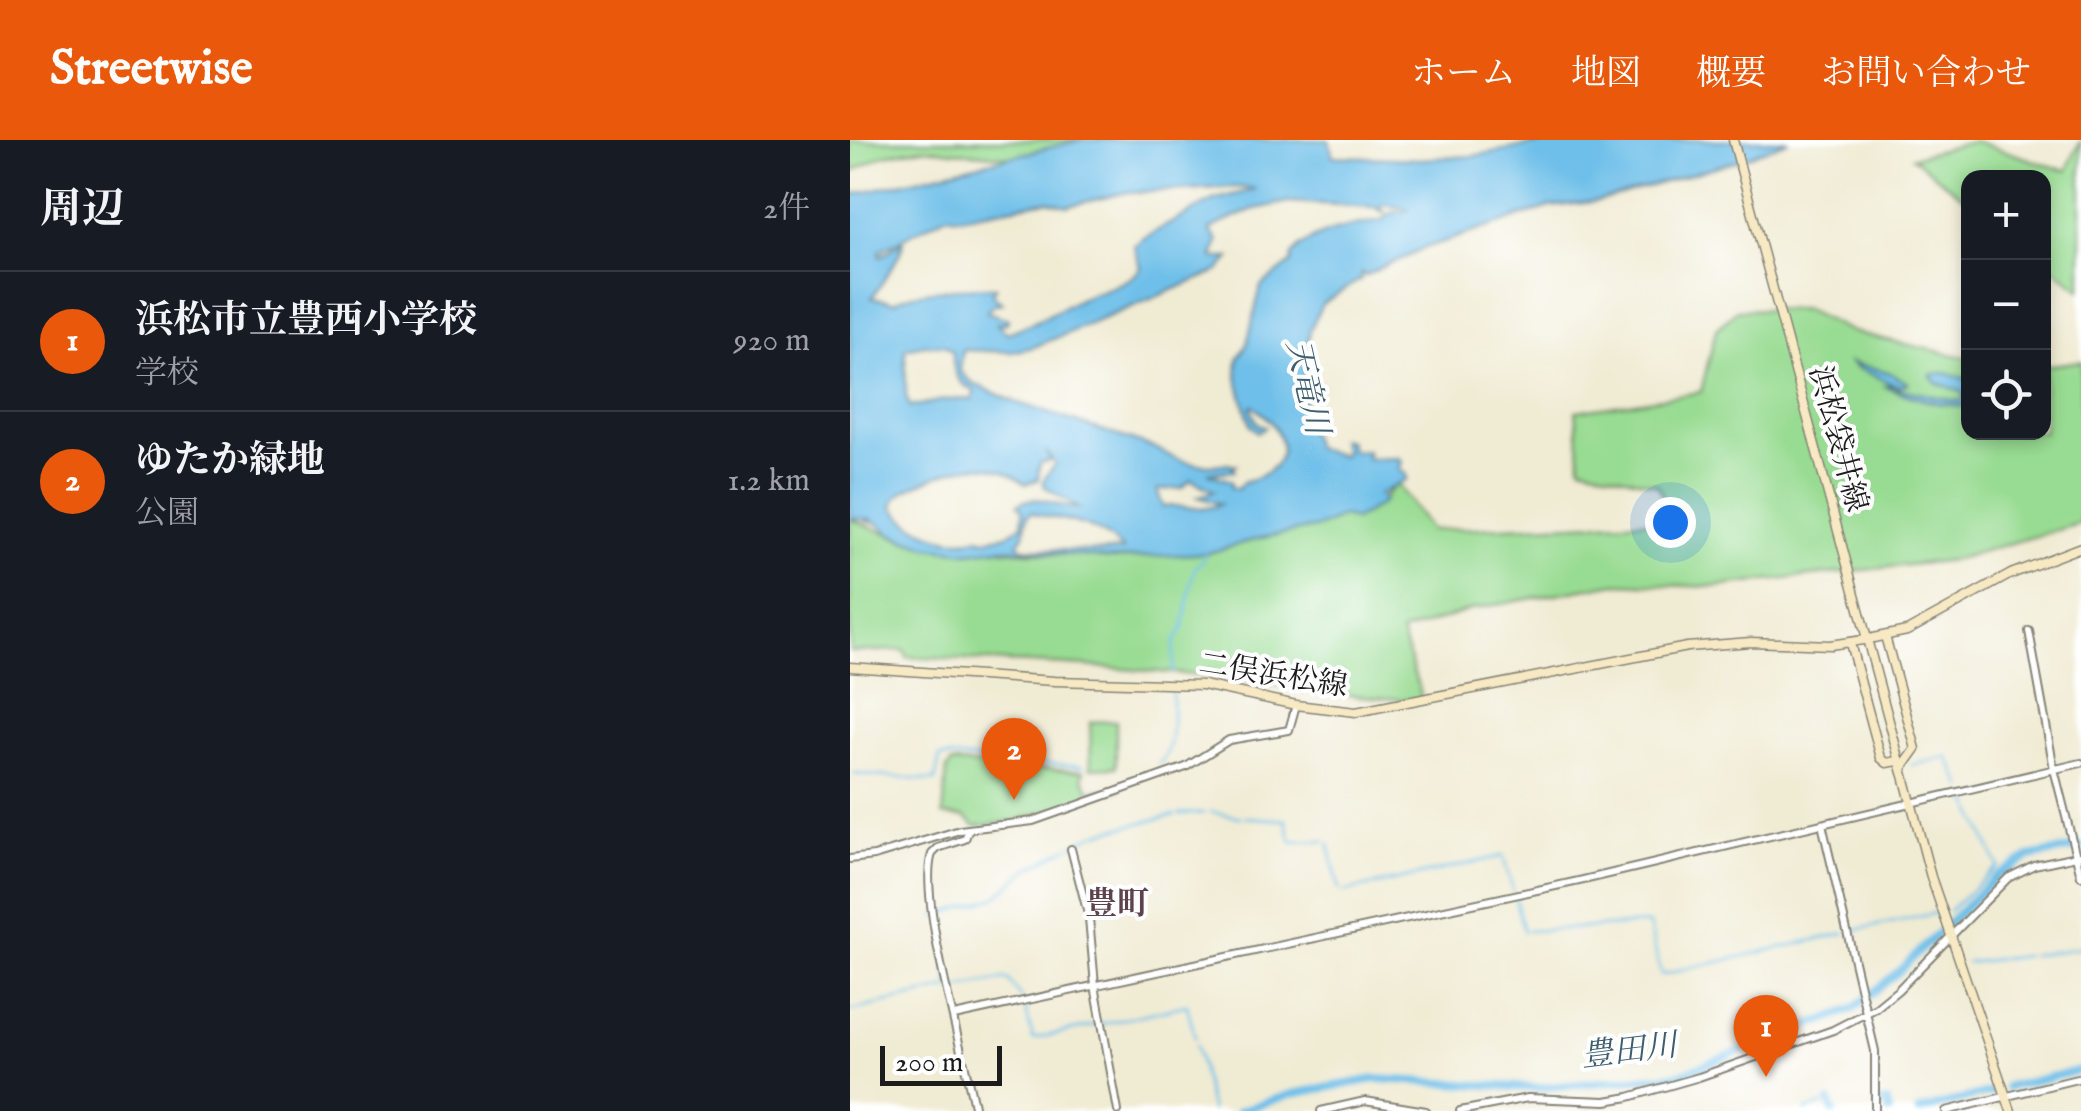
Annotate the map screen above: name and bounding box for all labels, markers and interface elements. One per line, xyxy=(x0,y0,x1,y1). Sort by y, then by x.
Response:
text: Streetwise xyxy=(50,40,253,100)
text: ホーム xyxy=(1411,52,1516,97)
text: 地図 xyxy=(1571,52,1641,97)
text: 概要 xyxy=(1696,52,1766,97)
text: お問い合わせ xyxy=(1821,52,2031,97)
map controls xyxy=(1961,170,2051,440)
button: + xyxy=(1961,170,2051,260)
text: 周辺 xyxy=(40,184,124,237)
text: 2件 xyxy=(763,189,810,230)
button: − xyxy=(1961,260,2051,350)
text: 浜松市立豊西小学校 xyxy=(135,298,477,346)
text: 1 xyxy=(67,321,78,362)
text: 920 m xyxy=(734,321,810,362)
water label: 天竜川 xyxy=(1275,336,1337,441)
button: locate xyxy=(1961,350,2051,440)
text: 学校 xyxy=(135,354,199,395)
street label: 浜松袋井線 xyxy=(1799,362,1875,516)
text: ゆたか緑地 xyxy=(135,438,325,486)
text: 2 xyxy=(65,461,80,502)
text: 1.2 km xyxy=(727,461,810,502)
text: 公園 xyxy=(135,494,199,535)
your location xyxy=(1645,497,1696,548)
street label: 二俣浜松線 xyxy=(1196,646,1350,706)
pin: 2 xyxy=(982,718,1046,800)
district label: 豊町 xyxy=(1085,885,1149,926)
pin: 1 xyxy=(1734,994,1798,1077)
water label: 豊田川 xyxy=(1579,1025,1682,1078)
scale bar xyxy=(880,1041,1002,1086)
text: 200 m xyxy=(895,1046,963,1081)

